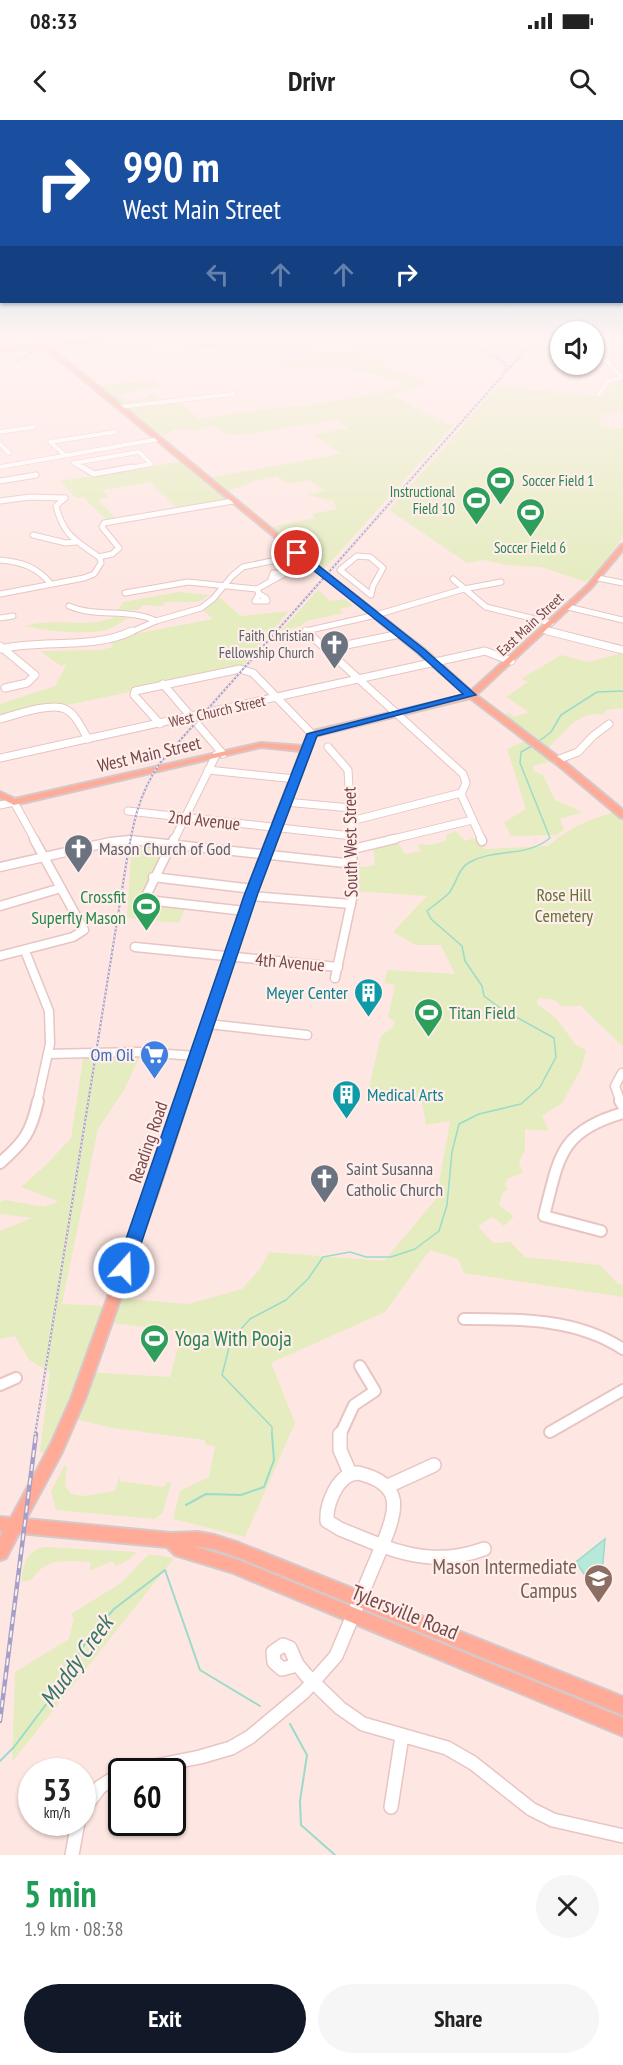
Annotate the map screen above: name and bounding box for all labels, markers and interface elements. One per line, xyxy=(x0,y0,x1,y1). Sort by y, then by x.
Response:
text: 08:33 xyxy=(30,7,78,35)
text: Drivr xyxy=(288,64,335,98)
icon: back xyxy=(24,65,57,98)
icon: search xyxy=(566,65,599,98)
text: 990 m xyxy=(123,139,220,194)
icon: right xyxy=(24,144,102,222)
text: West Main Street xyxy=(123,192,281,226)
icon: left xyxy=(201,258,234,291)
icon: ahead xyxy=(264,258,297,291)
icon: ahead xyxy=(327,258,360,291)
icon: right xyxy=(390,258,423,291)
map controls xyxy=(550,321,604,375)
button: sound xyxy=(550,321,604,375)
sports icon: Soccer Field 1 xyxy=(485,464,517,506)
place label: Soccer Field 1 xyxy=(522,471,594,490)
place label: Instructional Field 10 xyxy=(390,482,455,518)
sports icon: Instructional Field 10 xyxy=(460,484,492,526)
sports icon: Soccer Field 6 xyxy=(514,496,546,538)
pin xyxy=(271,527,322,578)
icon: arrive xyxy=(280,536,313,569)
place label: Soccer Field 6 xyxy=(494,538,566,557)
street label: East Main Street xyxy=(493,588,567,660)
place label: Faith Christian Fellowship Church xyxy=(219,626,314,662)
church icon: Faith Christian Fellowship Church xyxy=(319,628,351,670)
street label: West Church Street xyxy=(167,691,267,731)
street label: West Main Street xyxy=(95,731,203,777)
street label: South West Street xyxy=(338,786,362,898)
street label: 2nd Avenue xyxy=(167,805,241,835)
church icon: Mason Church of God xyxy=(62,832,94,874)
place label: Mason Church of God xyxy=(99,837,231,860)
park label: Rose Hill Cemetery xyxy=(535,883,593,927)
place label: Crossfit Superfly Mason xyxy=(31,885,126,929)
sports icon: Crossfit Superfly Mason xyxy=(131,890,163,932)
street label: 4th Avenue xyxy=(254,948,326,976)
building icon: Meyer Center xyxy=(353,976,385,1018)
place label: Meyer Center xyxy=(266,981,348,1004)
sports icon: Titan Field xyxy=(412,996,444,1038)
place label: Titan Field xyxy=(449,1001,516,1024)
supermarket icon: Om Oil xyxy=(139,1038,171,1080)
place label: Om Oil xyxy=(91,1043,135,1066)
building icon: Medical Arts xyxy=(330,1078,362,1120)
place label: Medical Arts xyxy=(367,1083,444,1106)
street label: Reading Road xyxy=(123,1098,173,1186)
place label: Saint Susanna Catholic Church xyxy=(346,1157,443,1201)
church icon: Saint Susanna Catholic Church xyxy=(309,1162,341,1204)
position arrow xyxy=(92,1236,156,1300)
sports icon: Yoga With Pooja xyxy=(138,1322,170,1364)
place label: Yoga With Pooja xyxy=(175,1325,292,1352)
place label: Mason Intermediate Campus xyxy=(433,1553,577,1604)
school or university icon: Mason Intermediate Campus xyxy=(582,1562,614,1604)
street label: Tylersville Road xyxy=(348,1578,462,1646)
water label: Muddy Creek xyxy=(32,1607,121,1713)
speed limit sign: 60 xyxy=(108,1758,186,1836)
text: 53 xyxy=(43,1770,71,1809)
text: km/h xyxy=(44,1803,70,1822)
text: 5 min xyxy=(24,1870,97,1917)
button: close xyxy=(536,1875,599,1938)
text: 1.9 km · 08:38 xyxy=(24,1916,123,1942)
button: Exit xyxy=(24,1984,306,2053)
button: Share xyxy=(318,1984,599,2053)

